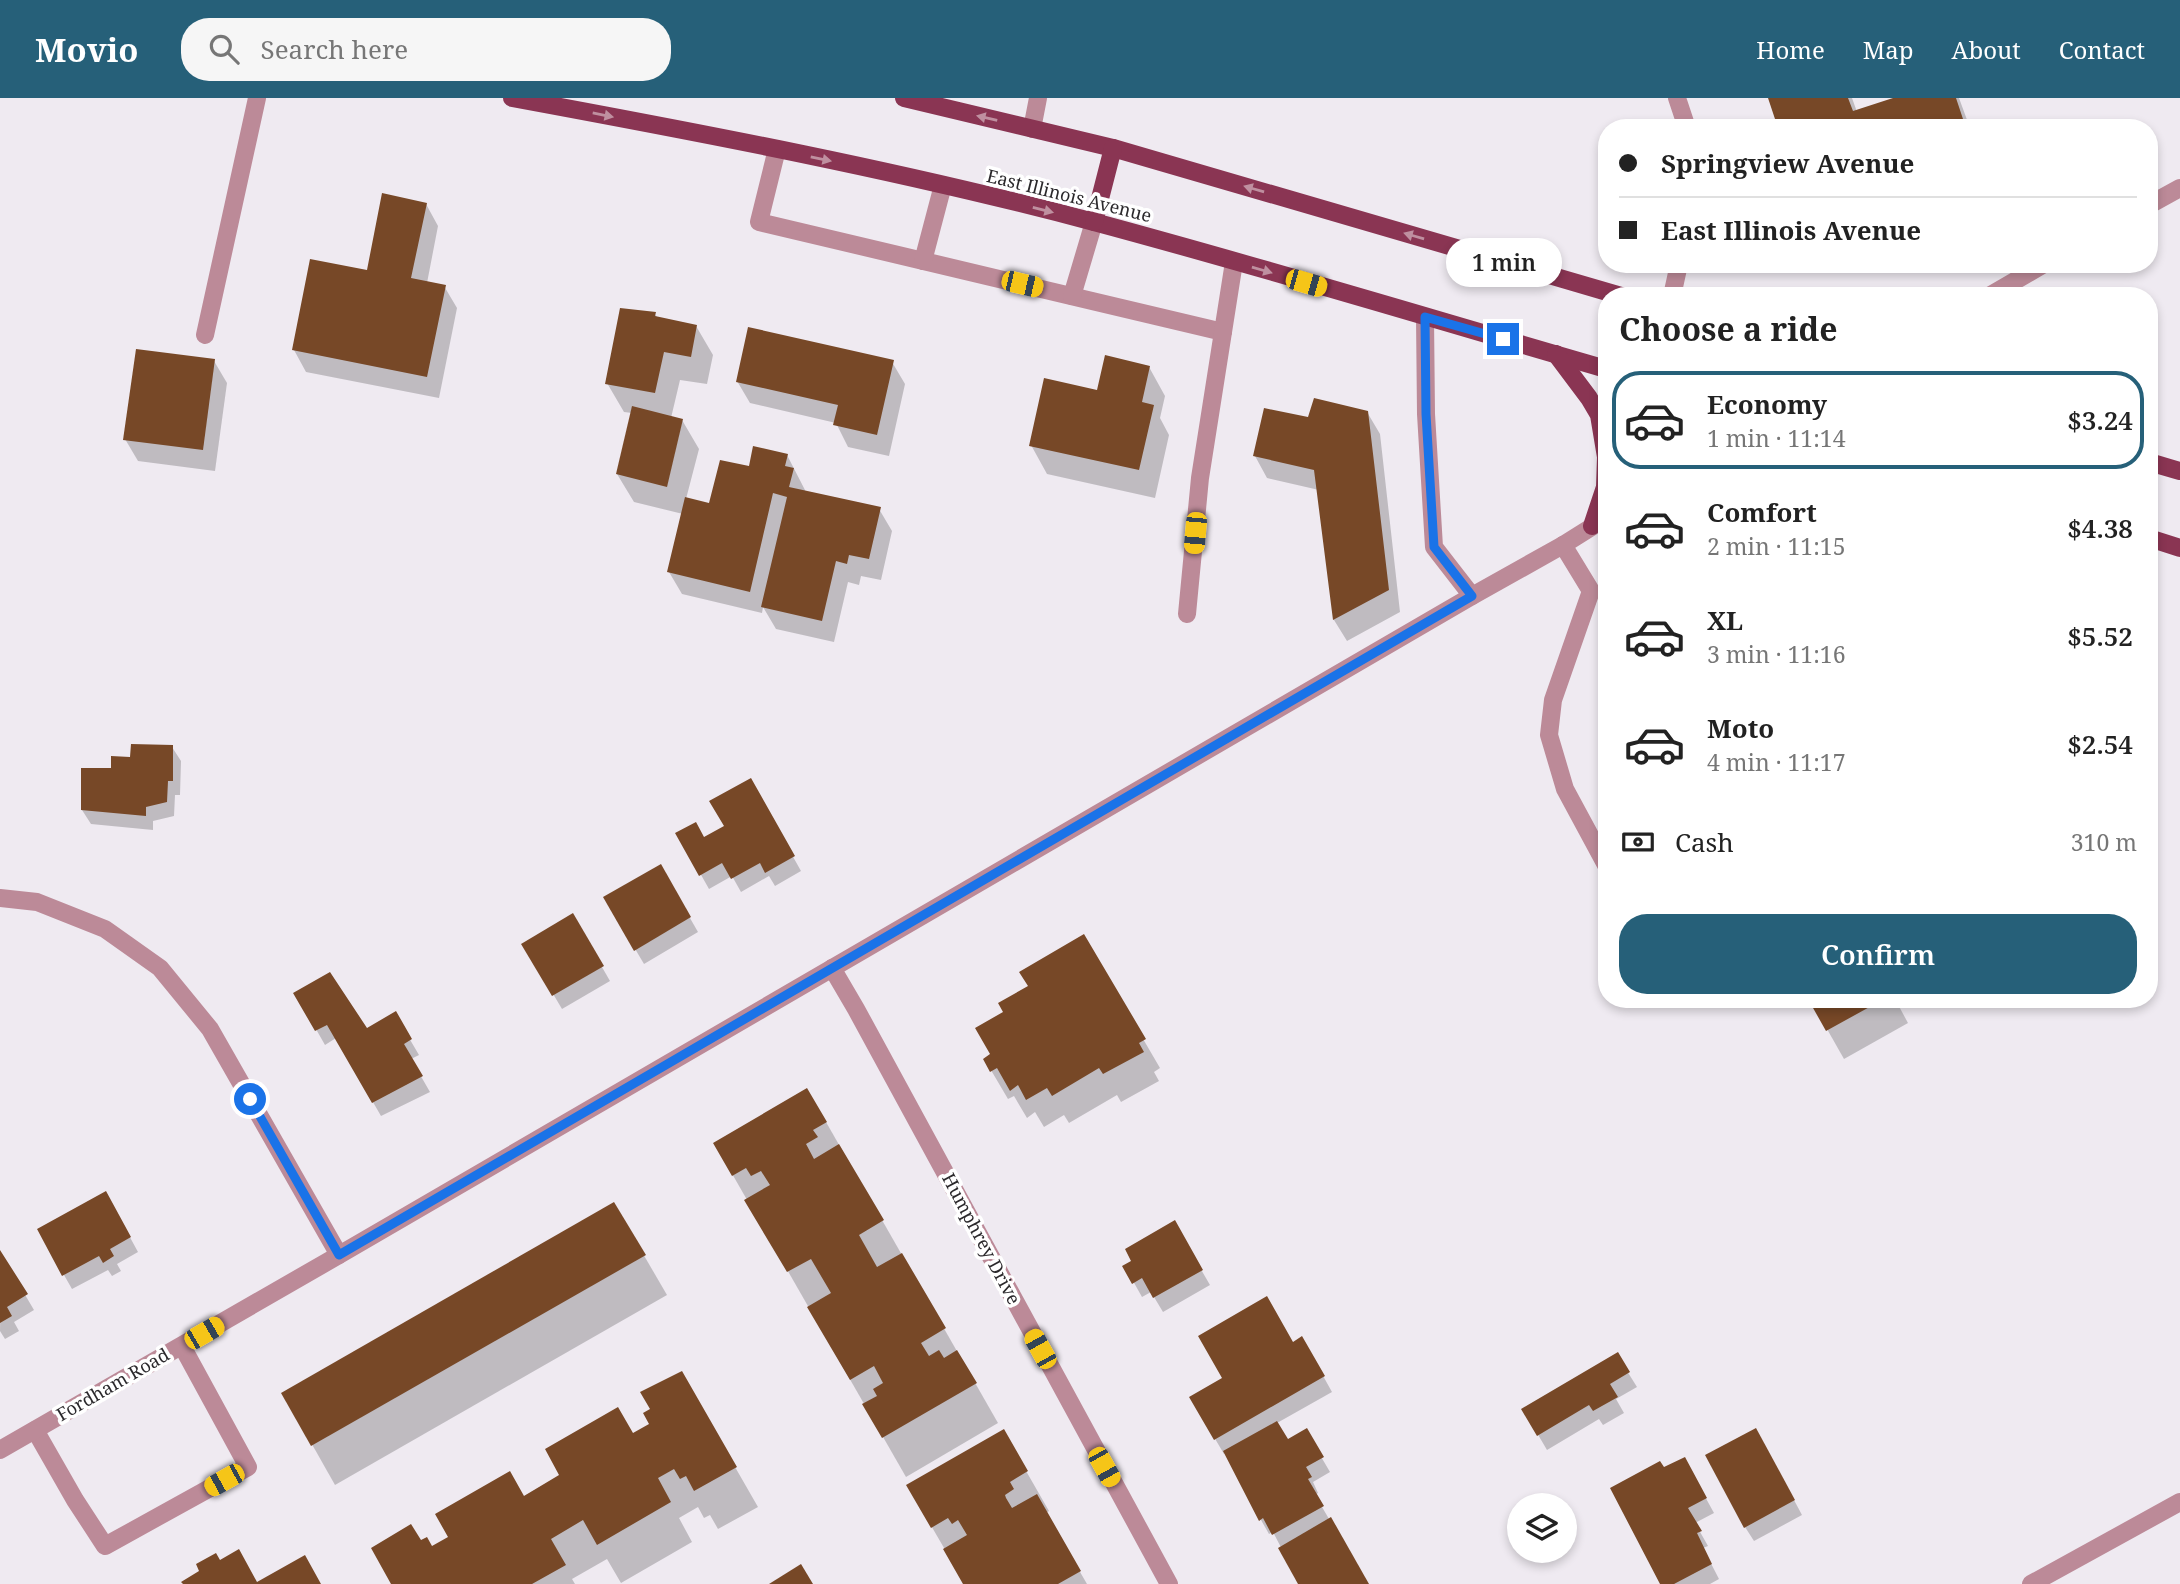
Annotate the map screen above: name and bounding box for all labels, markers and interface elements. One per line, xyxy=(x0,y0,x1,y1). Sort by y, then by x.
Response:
search box xyxy=(181,18,671,81)
text: Movio xyxy=(35,27,139,72)
icon: search xyxy=(205,30,243,68)
text: Search here xyxy=(261,31,408,67)
text: Home xyxy=(1756,33,1825,66)
text: Map xyxy=(1863,33,1914,66)
text: About xyxy=(1952,33,2021,66)
text: Contact xyxy=(2059,33,2145,66)
one-way arrow xyxy=(592,110,614,121)
one-way arrow xyxy=(976,112,998,123)
text: Springview Avenue xyxy=(1661,145,1914,181)
one-way arrow xyxy=(810,153,832,164)
street label: East Illinois Avenue xyxy=(984,163,1154,227)
one-way arrow xyxy=(1243,183,1265,194)
one-way arrow xyxy=(1032,205,1054,216)
text: East Illinois Avenue xyxy=(1661,212,1921,248)
one-way arrow xyxy=(1403,230,1424,240)
callout: 1 min xyxy=(1445,238,1561,286)
text: 1 min xyxy=(1472,246,1536,278)
one-way arrow xyxy=(1252,266,1273,276)
car xyxy=(1283,267,1330,299)
car xyxy=(1000,269,1045,299)
text: Choose a ride xyxy=(1619,307,1838,350)
route end xyxy=(1487,323,1519,355)
text: Economy xyxy=(1707,386,1827,422)
icon: car xyxy=(1623,389,1686,452)
text: $3.24 xyxy=(2067,402,2133,438)
text: 1 min · 11:14 xyxy=(1707,422,1845,454)
text: Comfort xyxy=(1707,494,1817,530)
icon: car xyxy=(1623,497,1686,560)
text: $4.38 xyxy=(2067,510,2133,546)
car xyxy=(1183,511,1208,555)
text: 2 min · 11:15 xyxy=(1707,530,1845,562)
text: XL xyxy=(1707,602,1743,638)
icon: car xyxy=(1623,605,1686,668)
text: $5.52 xyxy=(2067,618,2133,654)
text: 3 min · 11:16 xyxy=(1707,638,1845,670)
text: Moto xyxy=(1707,710,1774,746)
icon: car xyxy=(1623,713,1686,776)
text: $2.54 xyxy=(2067,726,2133,762)
text: 4 min · 11:17 xyxy=(1707,746,1845,778)
icon: cash xyxy=(1619,823,1657,861)
text: Cash xyxy=(1675,824,1734,860)
text: 310 m xyxy=(2071,826,2137,858)
button: Confirm xyxy=(1619,914,2137,994)
route start xyxy=(234,1083,266,1115)
street label: Humphrey Drive xyxy=(937,1169,1027,1308)
car xyxy=(181,1313,228,1353)
car xyxy=(1021,1326,1060,1372)
street label: Fordham Road xyxy=(52,1342,173,1426)
car xyxy=(1085,1444,1124,1490)
car xyxy=(201,1461,248,1499)
map controls xyxy=(1507,1493,1577,1563)
button: layers xyxy=(1507,1493,1577,1563)

